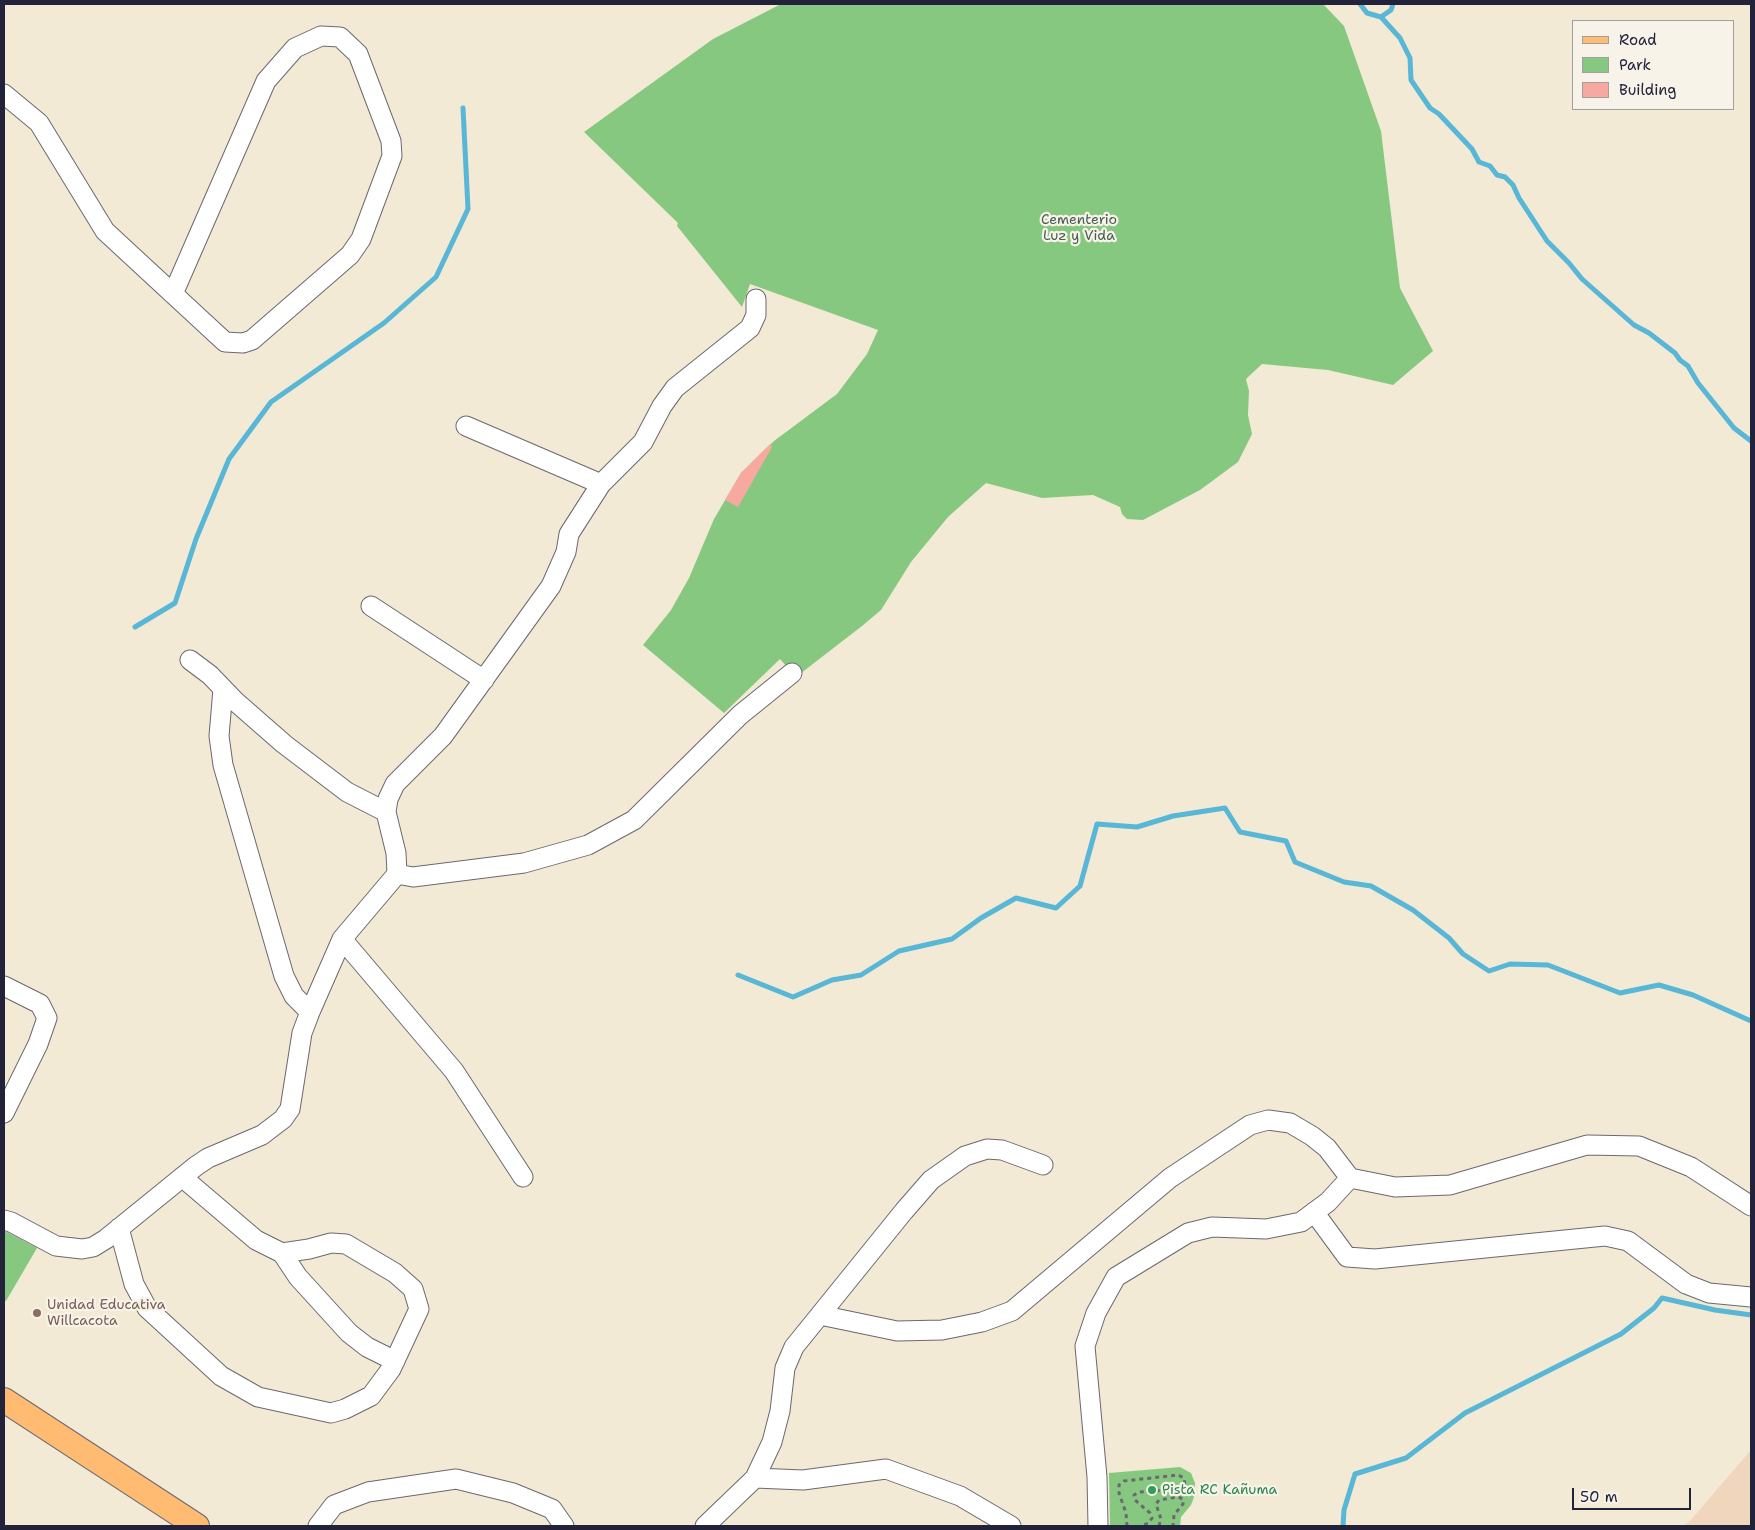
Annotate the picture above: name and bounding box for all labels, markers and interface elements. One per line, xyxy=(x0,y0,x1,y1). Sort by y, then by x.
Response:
legend xyxy=(1572,20,1735,110)
text: Road xyxy=(1619,30,1657,50)
text: Park xyxy=(1619,55,1651,75)
text: Building xyxy=(1619,80,1676,100)
park label: Cementerio Luz y Vida xyxy=(1041,212,1117,244)
place label: Unidad Educativa Willcacota xyxy=(47,1297,165,1330)
marker: Unidad Educativa Willcacota xyxy=(31,1307,43,1319)
scale bar xyxy=(1575,1478,1694,1510)
place label: Pista RC Kañuma xyxy=(1162,1482,1277,1498)
marker: Pista RC Kañuma xyxy=(1146,1484,1158,1496)
text: 50 m xyxy=(1580,1487,1618,1507)

